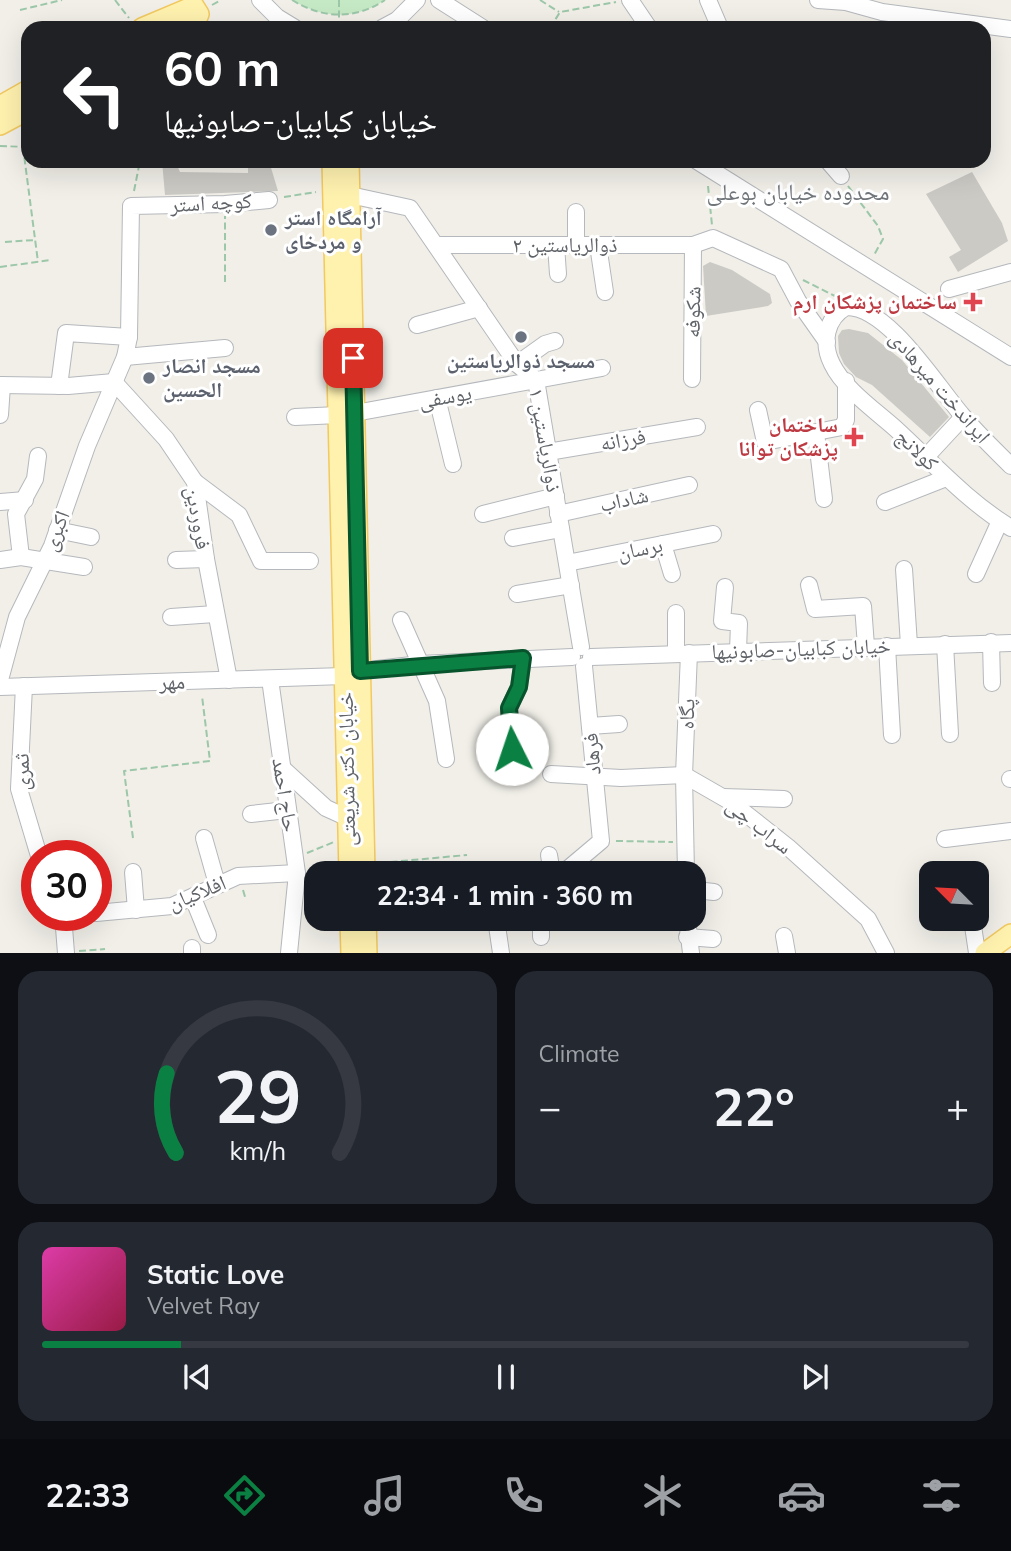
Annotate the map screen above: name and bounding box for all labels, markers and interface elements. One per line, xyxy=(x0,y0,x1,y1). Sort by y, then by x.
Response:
text: 60 m xyxy=(164,37,280,98)
icon: left xyxy=(49,49,140,140)
text: خیابان کبابیان-صابونیها xyxy=(164,100,437,140)
district label: محدوده خیابان بوعلی xyxy=(707,177,889,206)
street label: کوچه استر xyxy=(168,187,253,217)
place label: آرامگاه استر و مردخای xyxy=(284,204,382,254)
marker: آرامگاه استر و مردخای xyxy=(263,222,279,238)
street label: ذوالریاستین ۲ xyxy=(512,231,618,258)
street label: شکوفه xyxy=(679,286,705,338)
place label: ساختمان پزشکان ارم xyxy=(793,288,957,316)
marker: ساختمان پزشکان ارم xyxy=(963,292,983,312)
street label: ایراندخت میرهادی xyxy=(885,325,997,448)
pin xyxy=(323,328,383,388)
marker: مسجد ذوالریاستین xyxy=(513,329,529,345)
icon: arrive xyxy=(334,339,372,377)
place label: مسجد ذوالریاستین xyxy=(447,347,595,374)
place label: مسجد انصار الحسین xyxy=(162,352,261,403)
marker: مسجد انصار الحسین xyxy=(141,370,157,386)
street label: یوسفی xyxy=(416,379,474,414)
street label: ذوالریاستین ۱ xyxy=(523,386,568,494)
place label: ساختمان پزشکان توانا xyxy=(738,411,838,461)
street label: فرزانه xyxy=(598,422,648,456)
street label: کولانج xyxy=(890,423,945,477)
marker: ساختمان پزشکان توانا xyxy=(844,427,864,447)
street label: شاداب xyxy=(597,481,650,517)
street label: فروردین xyxy=(180,484,217,551)
street label: اکبری xyxy=(36,507,75,555)
street label: برسان xyxy=(615,531,665,565)
street label: خیابان کبابیان-صابونیها xyxy=(711,632,891,664)
street label: مهر xyxy=(157,668,185,694)
street label: خیابان دکتر شریعتی xyxy=(332,692,361,846)
street label: پگاه xyxy=(672,698,700,730)
position arrow xyxy=(475,712,549,786)
street label: فرهاد xyxy=(576,732,606,776)
street label: ثمری xyxy=(8,753,34,791)
street label: حاج احمد xyxy=(266,756,305,834)
street label: سراب چی xyxy=(721,791,798,860)
speed limit sign: 30 xyxy=(21,840,112,931)
north arrow xyxy=(919,861,989,931)
map controls xyxy=(919,861,989,931)
street label: افلاکیان xyxy=(164,869,230,915)
text: 22:34 · 1 min · 360 m xyxy=(377,879,633,912)
text: Climate xyxy=(539,1039,620,1068)
text: 29 xyxy=(214,1051,301,1142)
text: 22° xyxy=(713,1074,795,1139)
text: − xyxy=(539,1083,561,1131)
text: + xyxy=(946,1083,969,1131)
text: km/h xyxy=(229,1135,286,1166)
text: Static Love xyxy=(147,1258,284,1291)
text: Velvet Ray xyxy=(147,1291,260,1320)
icon: previous xyxy=(178,1358,216,1396)
icon: pause xyxy=(487,1358,525,1396)
icon: next xyxy=(796,1358,834,1396)
icon: directions xyxy=(220,1471,269,1520)
icon: music xyxy=(360,1471,409,1520)
icon: phone xyxy=(499,1471,548,1520)
icon: climate xyxy=(638,1471,687,1520)
icon: car xyxy=(777,1471,826,1520)
icon: filters xyxy=(917,1471,966,1520)
text: 22:33 xyxy=(45,1475,130,1515)

